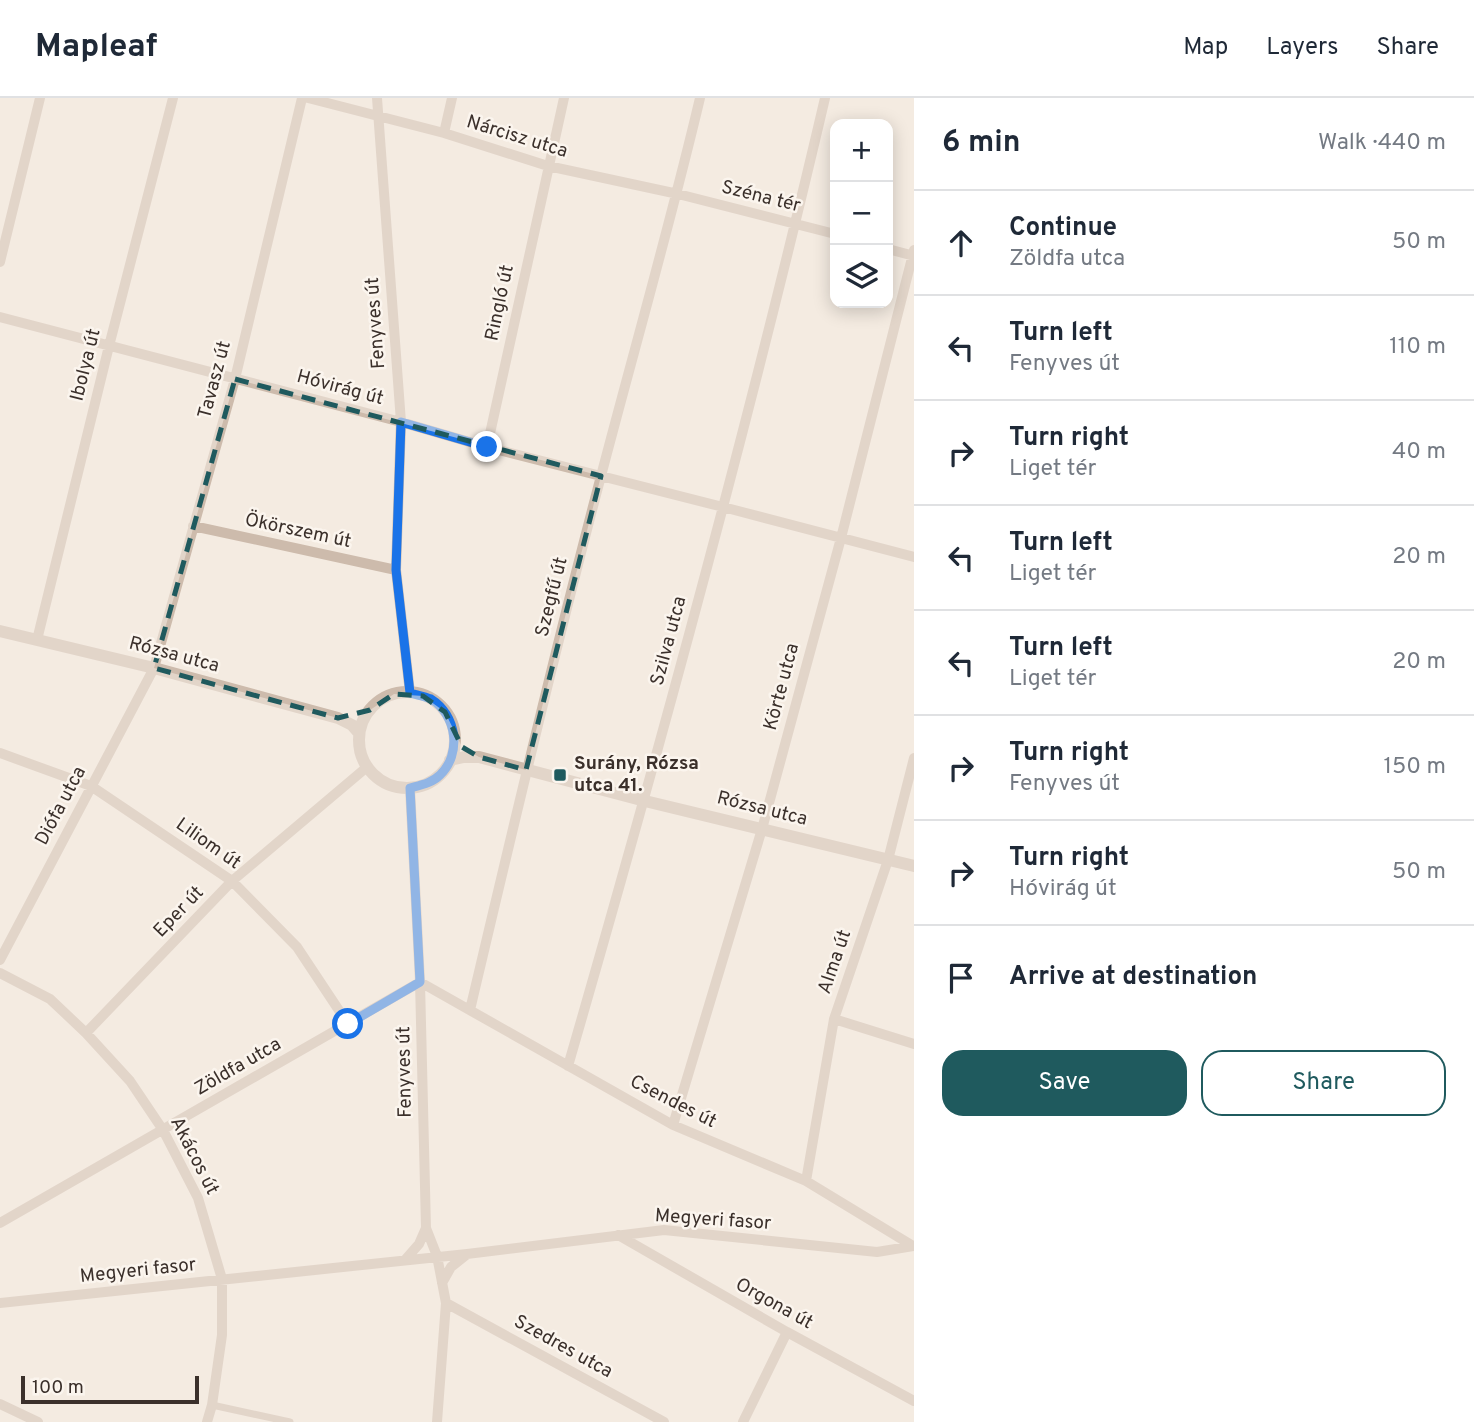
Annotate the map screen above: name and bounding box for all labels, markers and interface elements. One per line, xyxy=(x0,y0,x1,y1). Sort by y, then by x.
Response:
text: Mapleaf xyxy=(35,27,158,69)
text: Map xyxy=(1183,33,1228,63)
text: Layers xyxy=(1266,33,1338,63)
text: Share xyxy=(1376,33,1439,63)
street label: Nárcisz utca xyxy=(464,110,570,164)
map controls xyxy=(830,119,893,308)
button: + xyxy=(830,119,893,182)
text: 6 min xyxy=(942,125,1020,162)
text: Walk · 440 m xyxy=(1318,129,1446,158)
street label: Széna tér xyxy=(719,176,804,219)
button: − xyxy=(830,182,893,245)
text: Continue xyxy=(1009,212,1117,245)
icon: ahead xyxy=(942,224,980,262)
text: 50 m xyxy=(1392,228,1446,257)
button: layers xyxy=(830,245,893,308)
text: Zöldfa utca xyxy=(1009,245,1125,274)
street label: Ringló út xyxy=(480,263,520,343)
street label: Fenyves út xyxy=(361,276,391,370)
text: Turn left xyxy=(1009,317,1113,350)
street label: Ibolya út xyxy=(65,326,107,404)
icon: left xyxy=(942,329,980,367)
text: 110 m xyxy=(1389,333,1446,362)
street label: Tavasz út xyxy=(193,338,237,422)
text: Fenyves út xyxy=(1009,350,1120,379)
street label: Hóvirág út xyxy=(294,365,386,411)
text: Turn right xyxy=(1009,422,1129,455)
route end xyxy=(471,431,502,462)
icon: right xyxy=(942,434,980,472)
text: 40 m xyxy=(1392,438,1446,467)
text: Liget tér xyxy=(1009,455,1097,484)
street label: Ökörszem út xyxy=(243,507,354,554)
text: Turn left xyxy=(1009,527,1113,560)
icon: left xyxy=(942,539,980,577)
text: 20 m xyxy=(1392,543,1446,572)
street label: Szegfű út xyxy=(531,555,573,639)
text: Liget tér xyxy=(1009,560,1097,589)
street label: Szilva utca xyxy=(646,594,692,688)
street label: Rózsa utca xyxy=(126,631,222,679)
text: Turn left xyxy=(1009,632,1113,665)
street label: Körte utca xyxy=(759,641,805,733)
icon: left xyxy=(942,644,980,682)
text: 20 m xyxy=(1392,648,1446,677)
text: Liget tér xyxy=(1009,665,1097,694)
text: Turn right xyxy=(1009,737,1129,770)
icon: right xyxy=(942,749,980,787)
place label: Surány, Rózsa utca 41. xyxy=(574,752,699,798)
text: 150 m xyxy=(1384,753,1446,782)
street label: Diófa utca xyxy=(30,762,92,850)
marker: Surány, Rózsa utca 41. xyxy=(552,767,568,783)
text: Fenyves út xyxy=(1009,770,1120,799)
street label: Rózsa utca xyxy=(714,786,810,832)
street label: Liliom út xyxy=(171,813,245,875)
text: Turn right xyxy=(1009,842,1129,875)
icon: right xyxy=(942,854,980,892)
text: 50 m xyxy=(1392,858,1446,887)
text: Hóvirág út xyxy=(1009,875,1117,904)
street label: Eper út xyxy=(149,881,209,943)
street label: Alma út xyxy=(813,927,857,997)
icon: arrive xyxy=(942,959,980,997)
text: Arrive at destination xyxy=(1009,961,1257,994)
route start xyxy=(332,1008,363,1039)
street label: Fenyves út xyxy=(392,1026,418,1118)
street label: Zöldfa utca xyxy=(190,1033,286,1101)
button: Save xyxy=(942,1050,1187,1116)
button: Share xyxy=(1201,1050,1446,1116)
street label: Csendes út xyxy=(626,1070,720,1134)
street label: Akácos út xyxy=(164,1113,224,1199)
street label: Megyeri fasor xyxy=(654,1204,773,1236)
street label: Megyeri fasor xyxy=(79,1253,198,1289)
street label: Orgona út xyxy=(731,1273,817,1335)
street label: Szedres utca xyxy=(509,1310,617,1384)
scale bar xyxy=(21,1373,200,1405)
text: 100 m xyxy=(32,1376,84,1400)

